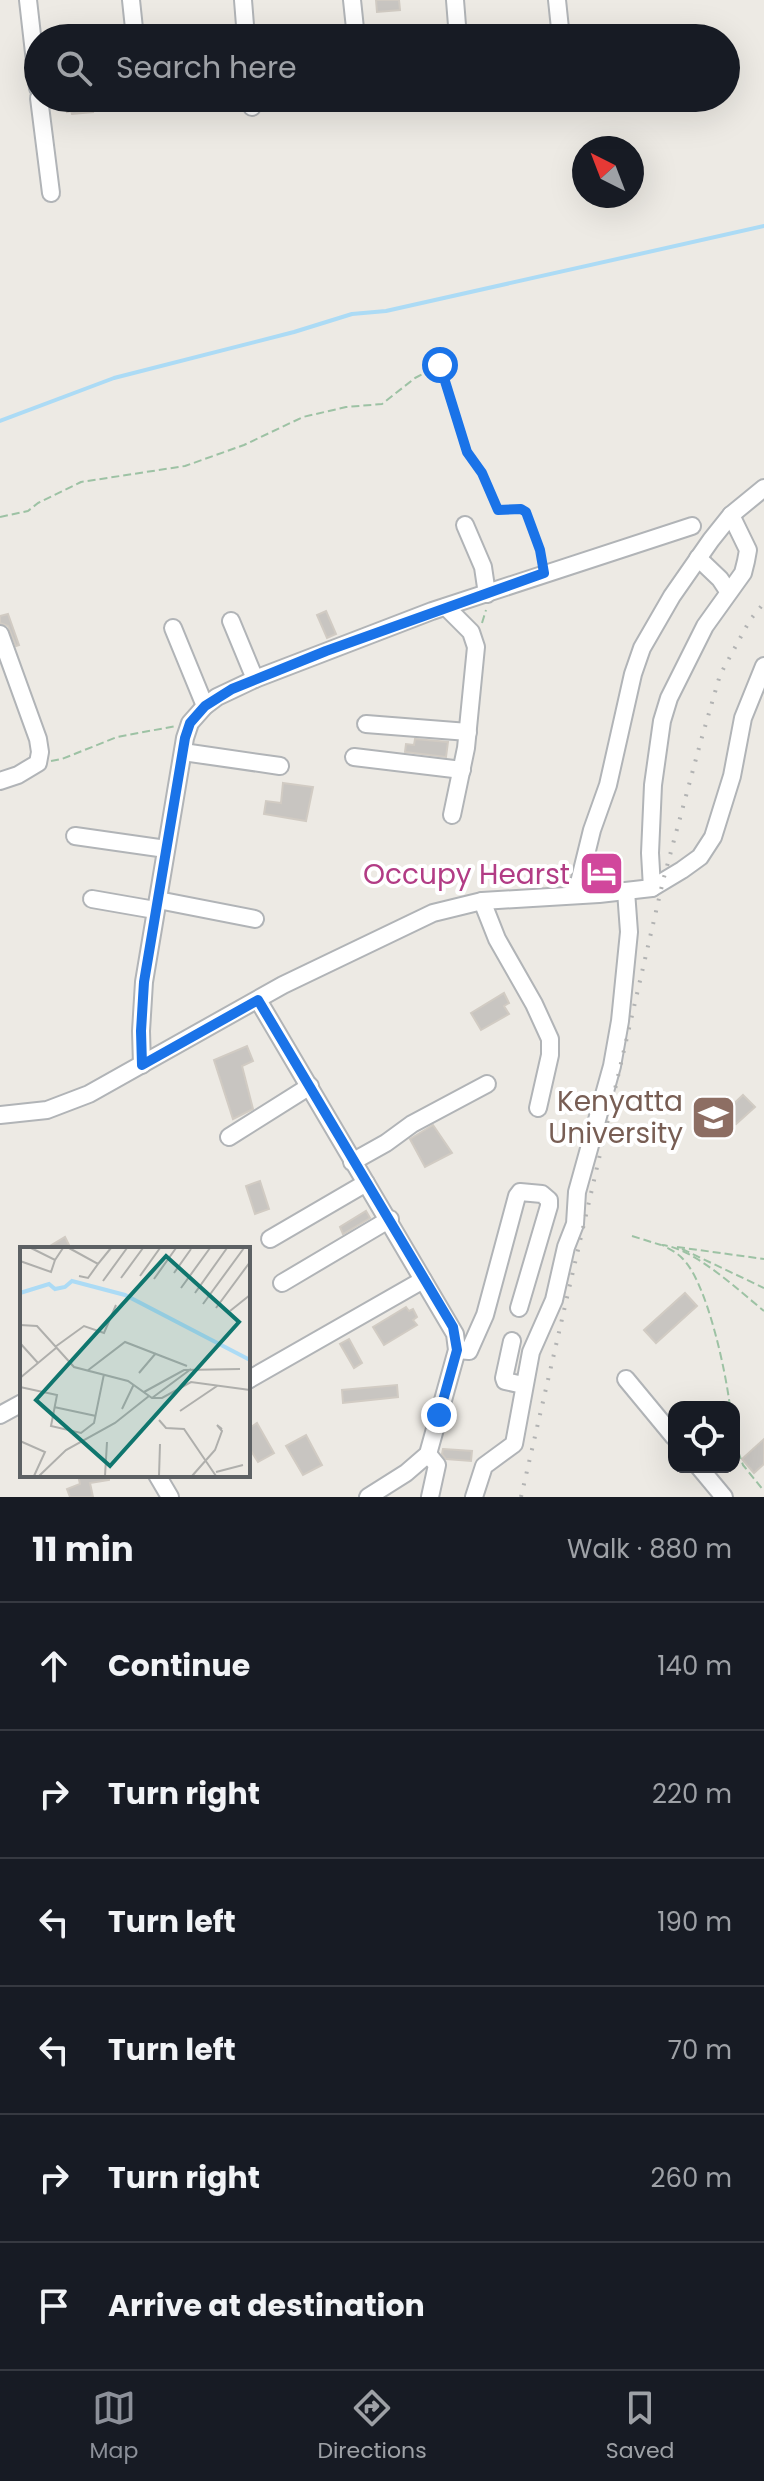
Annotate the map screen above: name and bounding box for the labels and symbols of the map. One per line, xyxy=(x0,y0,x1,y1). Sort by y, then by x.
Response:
north arrow xyxy=(572,136,644,208)
route start xyxy=(422,347,458,383)
hotel icon: Occupy Hearst xyxy=(577,850,625,898)
place label: Occupy Hearst xyxy=(363,855,570,894)
place label: Kenyatta University xyxy=(548,1082,683,1153)
school or university icon: Kenyatta University xyxy=(690,1093,738,1141)
inset map xyxy=(20,1247,250,1477)
route end xyxy=(421,1397,457,1433)

